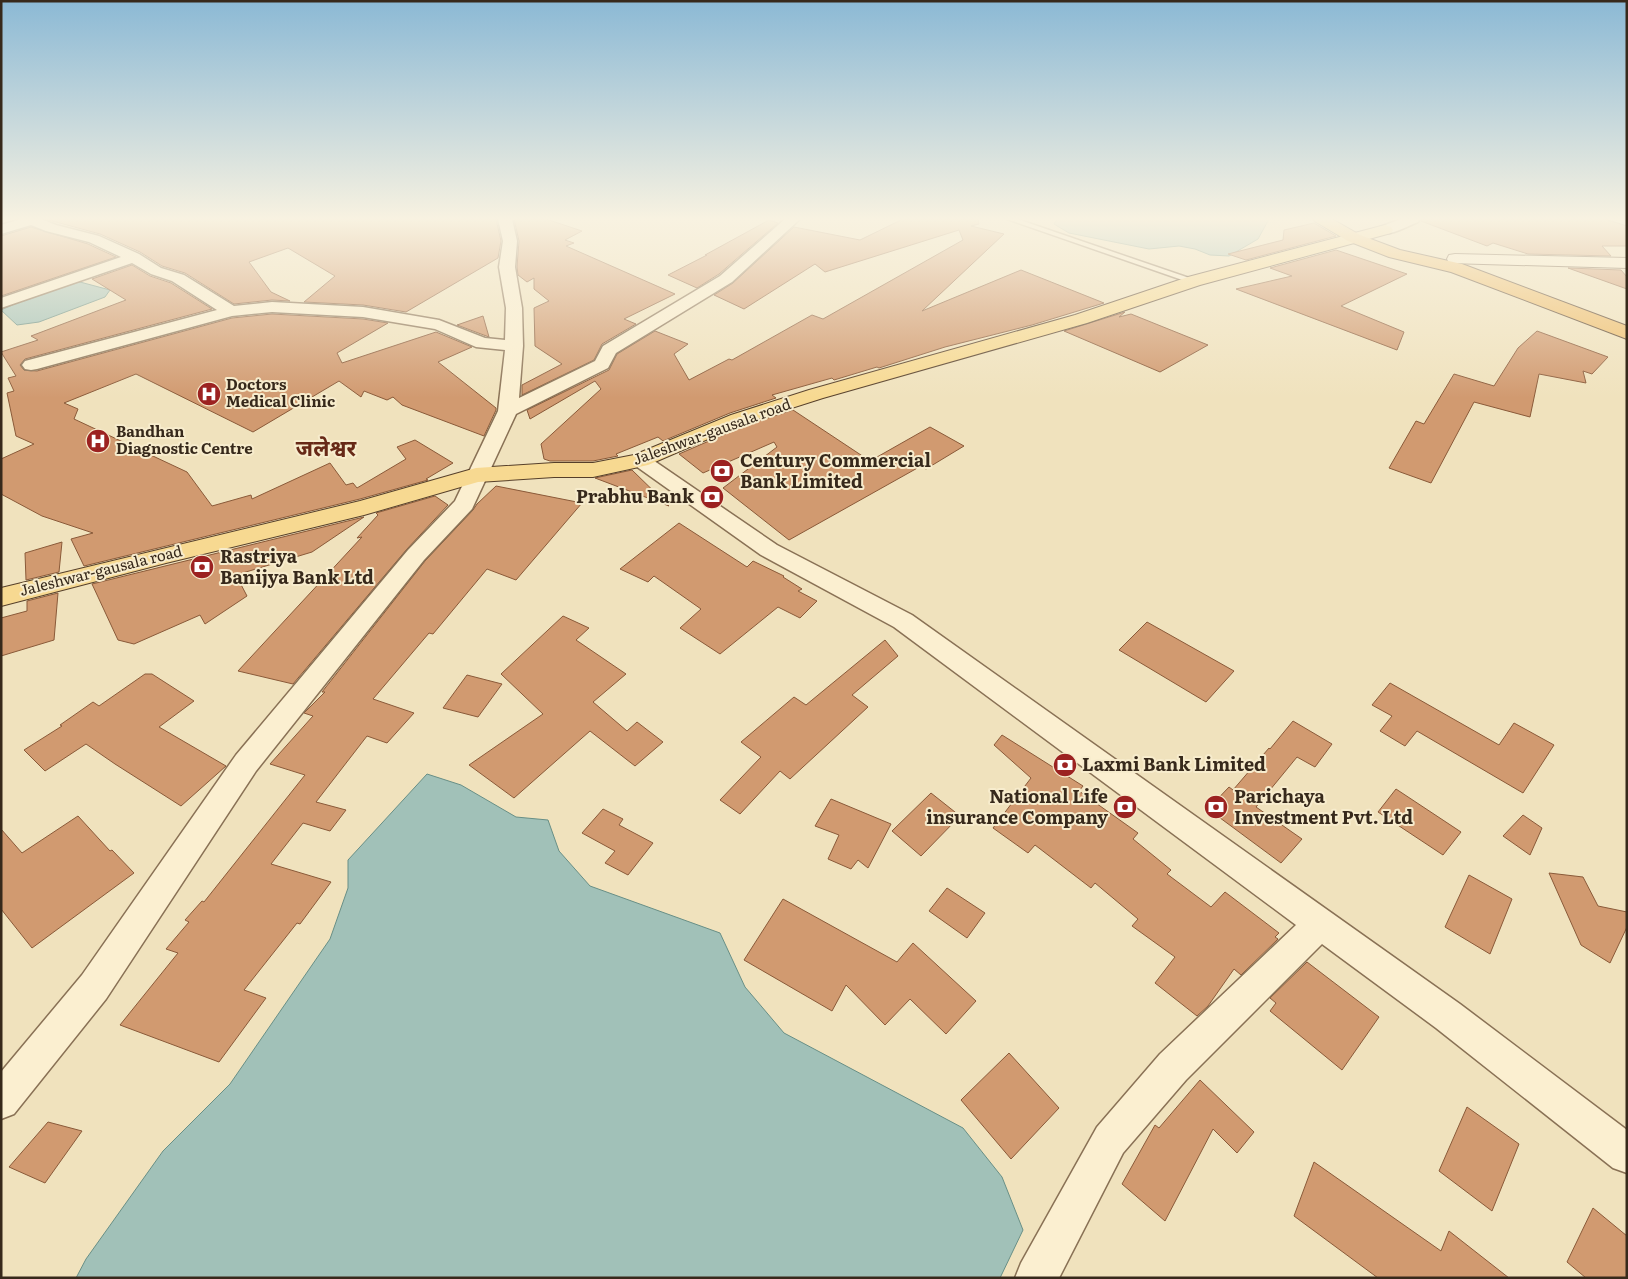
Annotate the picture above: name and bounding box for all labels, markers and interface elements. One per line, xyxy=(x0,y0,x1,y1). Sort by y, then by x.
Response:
place label: Doctors Medical Clinic xyxy=(226,372,335,412)
hospital icon: Doctors Medical Clinic xyxy=(196,381,222,407)
street label: Jaleshwar-gausala road xyxy=(629,391,794,470)
place label: Bandhan Diagnostic Centre xyxy=(116,419,253,459)
hospital icon: Bandhan Diagnostic Centre xyxy=(85,428,111,454)
district label: जलेश्वर xyxy=(296,430,357,463)
place label: Century Commercial Bank Limited xyxy=(740,446,931,494)
bank icon: Century Commercial Bank Limited xyxy=(709,458,735,484)
place label: Prabhu Bank xyxy=(576,482,695,509)
bank icon: Prabhu Bank xyxy=(699,484,725,510)
street label: Jaleshwar-gausala road xyxy=(17,538,184,601)
place label: Rastriya Banijya Bank Ltd xyxy=(220,542,374,590)
bank icon: Rastriya Banijya Bank Ltd xyxy=(189,554,215,580)
place label: Laxmi Bank Limited xyxy=(1082,750,1266,777)
bank icon: Laxmi Bank Limited xyxy=(1052,752,1078,778)
place label: National Life insurance Company xyxy=(926,782,1108,830)
place label: Parichaya Investment Pvt. Ltd xyxy=(1234,782,1413,830)
bank icon: National Life insurance Company xyxy=(1112,794,1138,820)
bank icon: Parichaya Investment Pvt. Ltd xyxy=(1203,794,1229,820)

